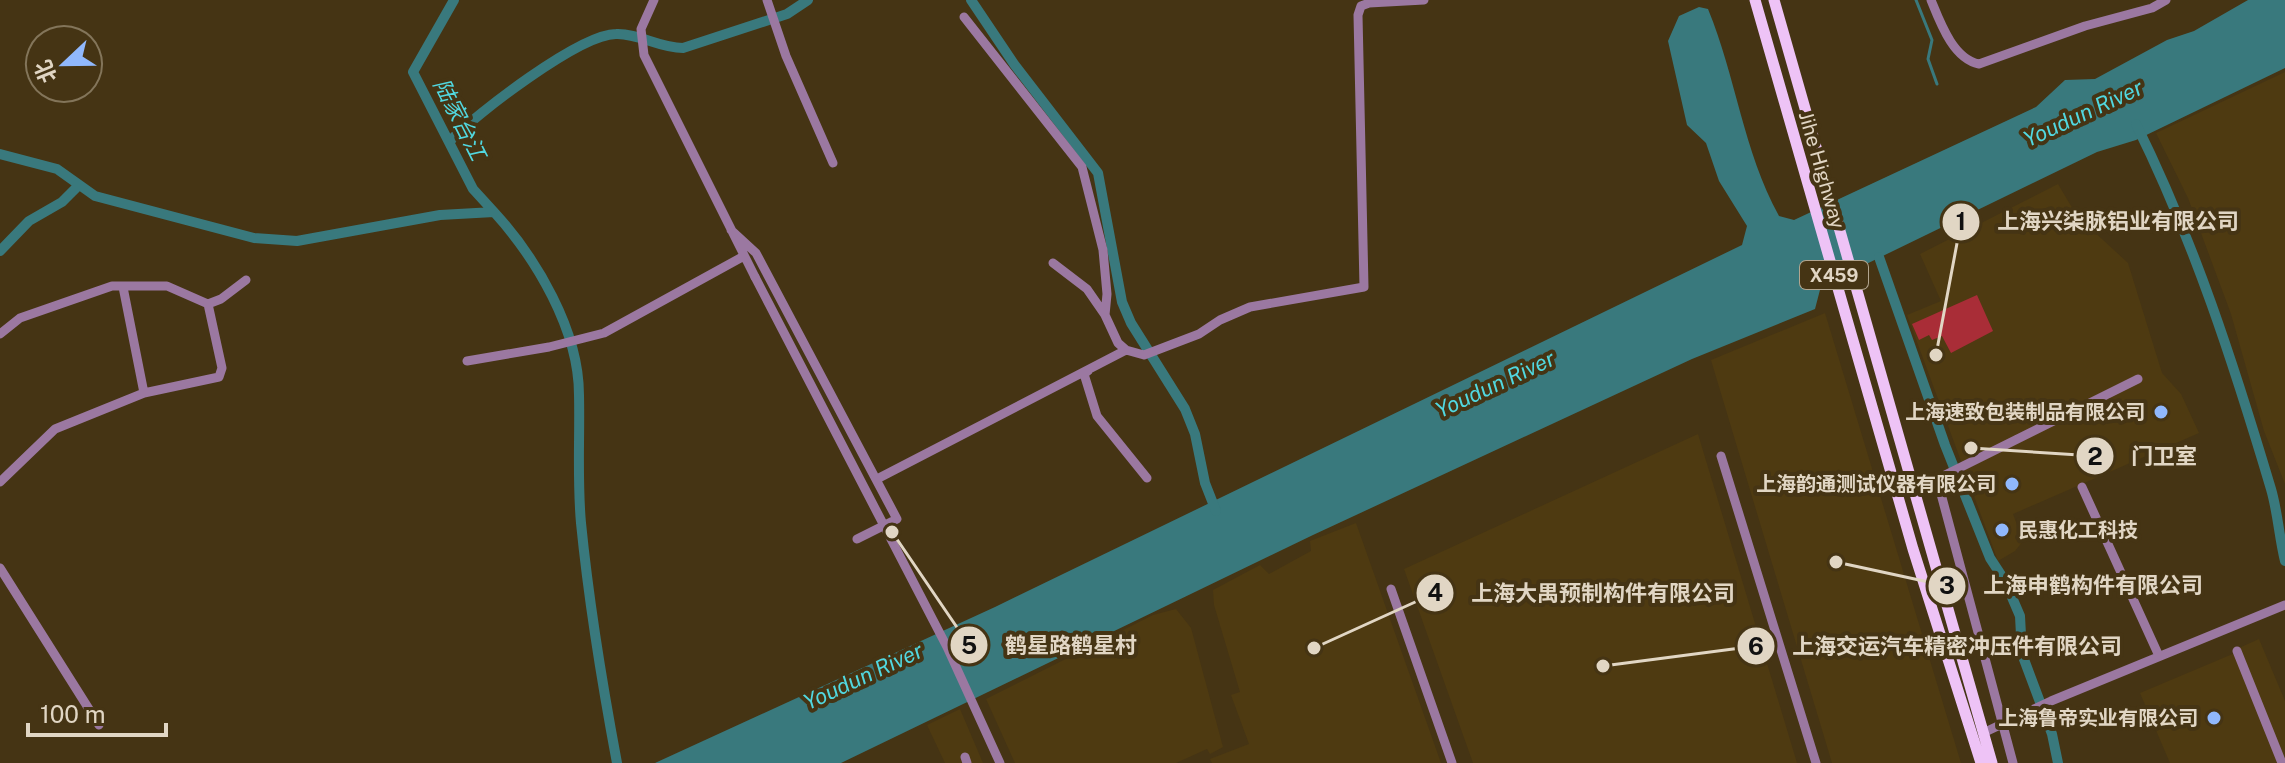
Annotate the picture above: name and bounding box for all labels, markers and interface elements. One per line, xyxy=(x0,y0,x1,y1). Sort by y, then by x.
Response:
north arrow xyxy=(24,24,104,104)
text: 北 xyxy=(29,56,62,87)
water label: 陆家台江 xyxy=(428,74,492,166)
water label: Youdun River xyxy=(2019,74,2147,152)
street label: Jihe Highway xyxy=(1794,108,1850,232)
callout: 上海兴柒脉铝业有限公司 xyxy=(1941,199,2255,245)
text: 1 xyxy=(1956,207,1966,235)
text: 上海兴柒脉铝业有限公司 xyxy=(1997,208,2239,234)
road number: X459 xyxy=(1800,261,1868,289)
water label: Youdun River xyxy=(1431,345,1559,423)
place label: 上海速致包装制品有限公司 xyxy=(1905,400,2145,424)
marker: 上海速致包装制品有限公司 xyxy=(2152,403,2170,421)
callout: 门卫室 xyxy=(2075,433,2213,479)
text: 2 xyxy=(2087,442,2103,470)
text: 门卫室 xyxy=(2131,443,2197,469)
place label: 上海韵通测试仪器有限公司 xyxy=(1756,472,1996,496)
marker: 上海韵通测试仪器有限公司 xyxy=(2003,475,2021,493)
place label: 民惠化工科技 xyxy=(2018,518,2138,542)
marker: 民惠化工科技 xyxy=(1993,521,2011,539)
callout: 上海申鹤构件有限公司 xyxy=(1927,563,2219,609)
callout: 上海大禺预制构件有限公司 xyxy=(1415,570,1751,616)
text: 3 xyxy=(1939,571,1955,599)
text: 上海申鹤构件有限公司 xyxy=(1983,572,2203,598)
text: 4 xyxy=(1427,578,1443,606)
text: 上海大禺预制构件有限公司 xyxy=(1471,580,1735,606)
callout: 鹤星路鹤星村 xyxy=(949,622,1153,668)
callout: 上海交运汽车精密冲压件有限公司 xyxy=(1736,623,2138,669)
text: 5 xyxy=(961,631,977,659)
text: 鹤星路鹤星村 xyxy=(1005,632,1137,658)
text: 6 xyxy=(1748,632,1764,660)
text: 上海交运汽车精密冲压件有限公司 xyxy=(1792,633,2122,659)
water label: Youdun River xyxy=(799,637,927,715)
scale bar xyxy=(28,687,166,737)
text: 100 m xyxy=(40,700,106,728)
place label: 上海鲁帝实业有限公司 xyxy=(1998,706,2198,730)
marker: 上海鲁帝实业有限公司 xyxy=(2205,709,2223,727)

